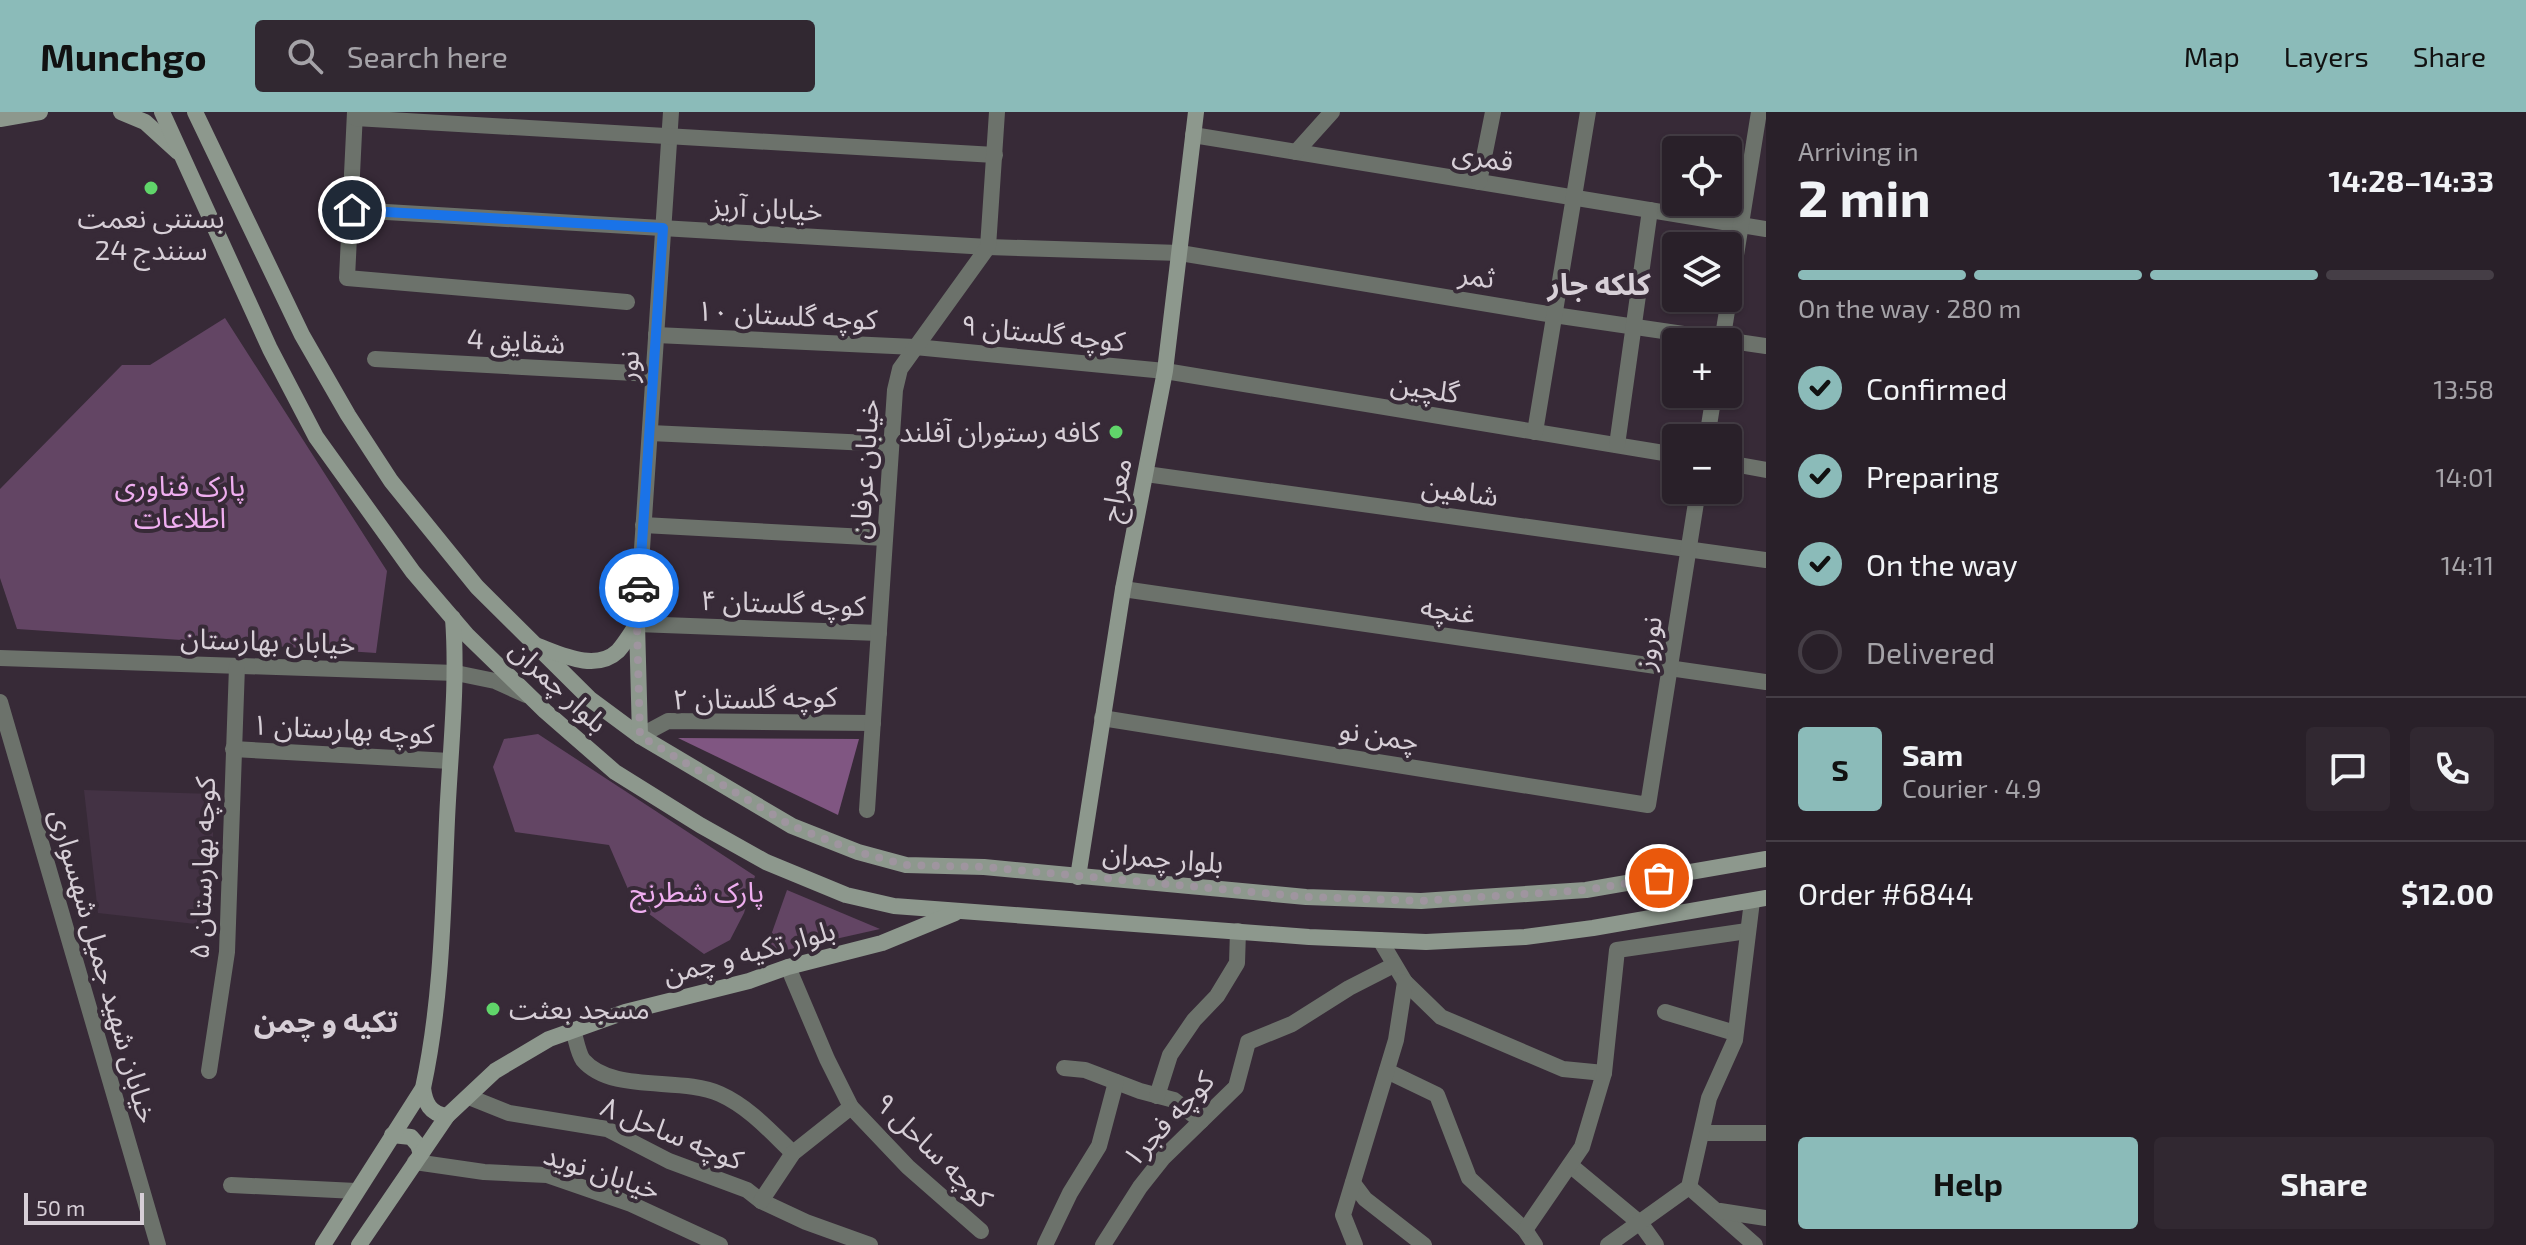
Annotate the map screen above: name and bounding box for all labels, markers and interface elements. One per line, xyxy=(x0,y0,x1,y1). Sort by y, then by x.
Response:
search box xyxy=(255,20,815,92)
text: Munchgo xyxy=(40,33,207,79)
icon: search xyxy=(283,34,327,78)
text: Search here xyxy=(347,38,508,74)
text: Map xyxy=(2184,39,2240,73)
text: Layers xyxy=(2284,39,2369,73)
text: Share xyxy=(2413,39,2486,73)
street label: قمری xyxy=(1450,134,1516,179)
text: Arriving in xyxy=(1798,135,1919,166)
map controls xyxy=(1662,136,1742,504)
button: locate xyxy=(1662,136,1742,216)
text: 14:28–14:33 xyxy=(2328,162,2494,198)
text: 2 min xyxy=(1798,165,1931,227)
pin xyxy=(318,176,386,244)
marker: بستنی نعمت سنندج 24 xyxy=(142,179,160,197)
street label: خیابان آریز xyxy=(709,187,824,228)
icon: home xyxy=(330,188,374,232)
place label: بستنی نعمت سنندج 24 xyxy=(77,200,225,271)
button: layers xyxy=(1662,232,1742,312)
street label: ثمر xyxy=(1456,255,1497,296)
district label: کلکه جار xyxy=(1545,265,1651,302)
street label: کوچه گلستان ۱۰ xyxy=(696,292,879,338)
text: On the way · 280 m xyxy=(1798,292,2021,323)
street label: کوچه گلستان ۹ xyxy=(959,306,1127,360)
street label: شقایق 4 xyxy=(466,320,566,362)
button: + xyxy=(1662,328,1742,408)
street label: نور xyxy=(609,349,646,384)
street label: گلچین xyxy=(1388,365,1462,411)
icon: check xyxy=(1798,366,1842,410)
text: Confirmed xyxy=(1866,370,2007,406)
text: 13:58 xyxy=(2433,373,2494,404)
street label: خیابان عرفان xyxy=(841,398,886,540)
place label: کافه رستوران آفلند xyxy=(899,414,1100,449)
marker: کافه رستوران آفلند xyxy=(1107,423,1125,441)
button: − xyxy=(1662,424,1742,504)
icon: check xyxy=(1798,454,1842,498)
street label: معراج xyxy=(1092,455,1143,526)
text: Preparing xyxy=(1866,458,1999,494)
text: 14:01 xyxy=(2435,461,2494,492)
park label: پارک فناوری اطلاعات xyxy=(115,468,245,534)
street label: شاهین xyxy=(1419,468,1501,513)
icon: check xyxy=(1798,542,1842,586)
text: On the way xyxy=(1866,546,2018,582)
courier xyxy=(599,548,679,628)
text: 14:11 xyxy=(2441,549,2494,580)
icon: car xyxy=(617,566,661,610)
street label: کوچه گلستان ۴ xyxy=(700,582,866,624)
street label: غنچه xyxy=(1418,588,1478,632)
street label: نوروز xyxy=(1626,614,1669,673)
street label: خیابان بهارستان xyxy=(180,620,356,661)
street label: بلوار چمران xyxy=(502,631,616,741)
text: Delivered xyxy=(1866,634,1995,670)
street label: کوچه گلستان ۲ xyxy=(672,679,838,718)
street label: کوچه بهارستان ۱ xyxy=(251,706,435,752)
street label: چمن نو xyxy=(1337,711,1421,759)
button: chat xyxy=(2306,727,2390,811)
button: phone xyxy=(2410,727,2494,811)
text: Sam xyxy=(1902,736,1963,772)
text: S xyxy=(1831,751,1849,787)
text: Courier · 4.9 xyxy=(1902,772,2042,803)
street label: کوچه بهارستان ۵ xyxy=(181,776,223,960)
street label: خیابان شهید جمیل شهسواری xyxy=(43,805,166,1127)
street label: بلوار چمران xyxy=(1101,835,1225,881)
pin xyxy=(1625,844,1693,912)
icon: bag xyxy=(1637,856,1681,900)
park label: پارک شطرنج xyxy=(630,874,764,913)
text: Order #6844 xyxy=(1798,875,1974,911)
text: $12.00 xyxy=(2401,875,2494,911)
street label: بلوار تکیه و چمن xyxy=(659,912,839,992)
place label: مسجد بعثت xyxy=(509,991,650,1025)
marker: مسجد بعثت xyxy=(484,1000,502,1018)
district label: تکیه و چمن xyxy=(254,1002,399,1042)
street label: کوچه فجر۱ xyxy=(1114,1063,1222,1175)
street label: کوچه ساحل ۹ xyxy=(867,1085,1001,1216)
street label: کوچه ساحل ۸ xyxy=(595,1088,749,1178)
street label: خیابان نوید xyxy=(540,1136,665,1207)
button: Help xyxy=(1798,1137,2138,1229)
button: Share xyxy=(2154,1137,2494,1229)
scale bar xyxy=(24,1189,144,1225)
text: 50 m xyxy=(36,1194,85,1220)

